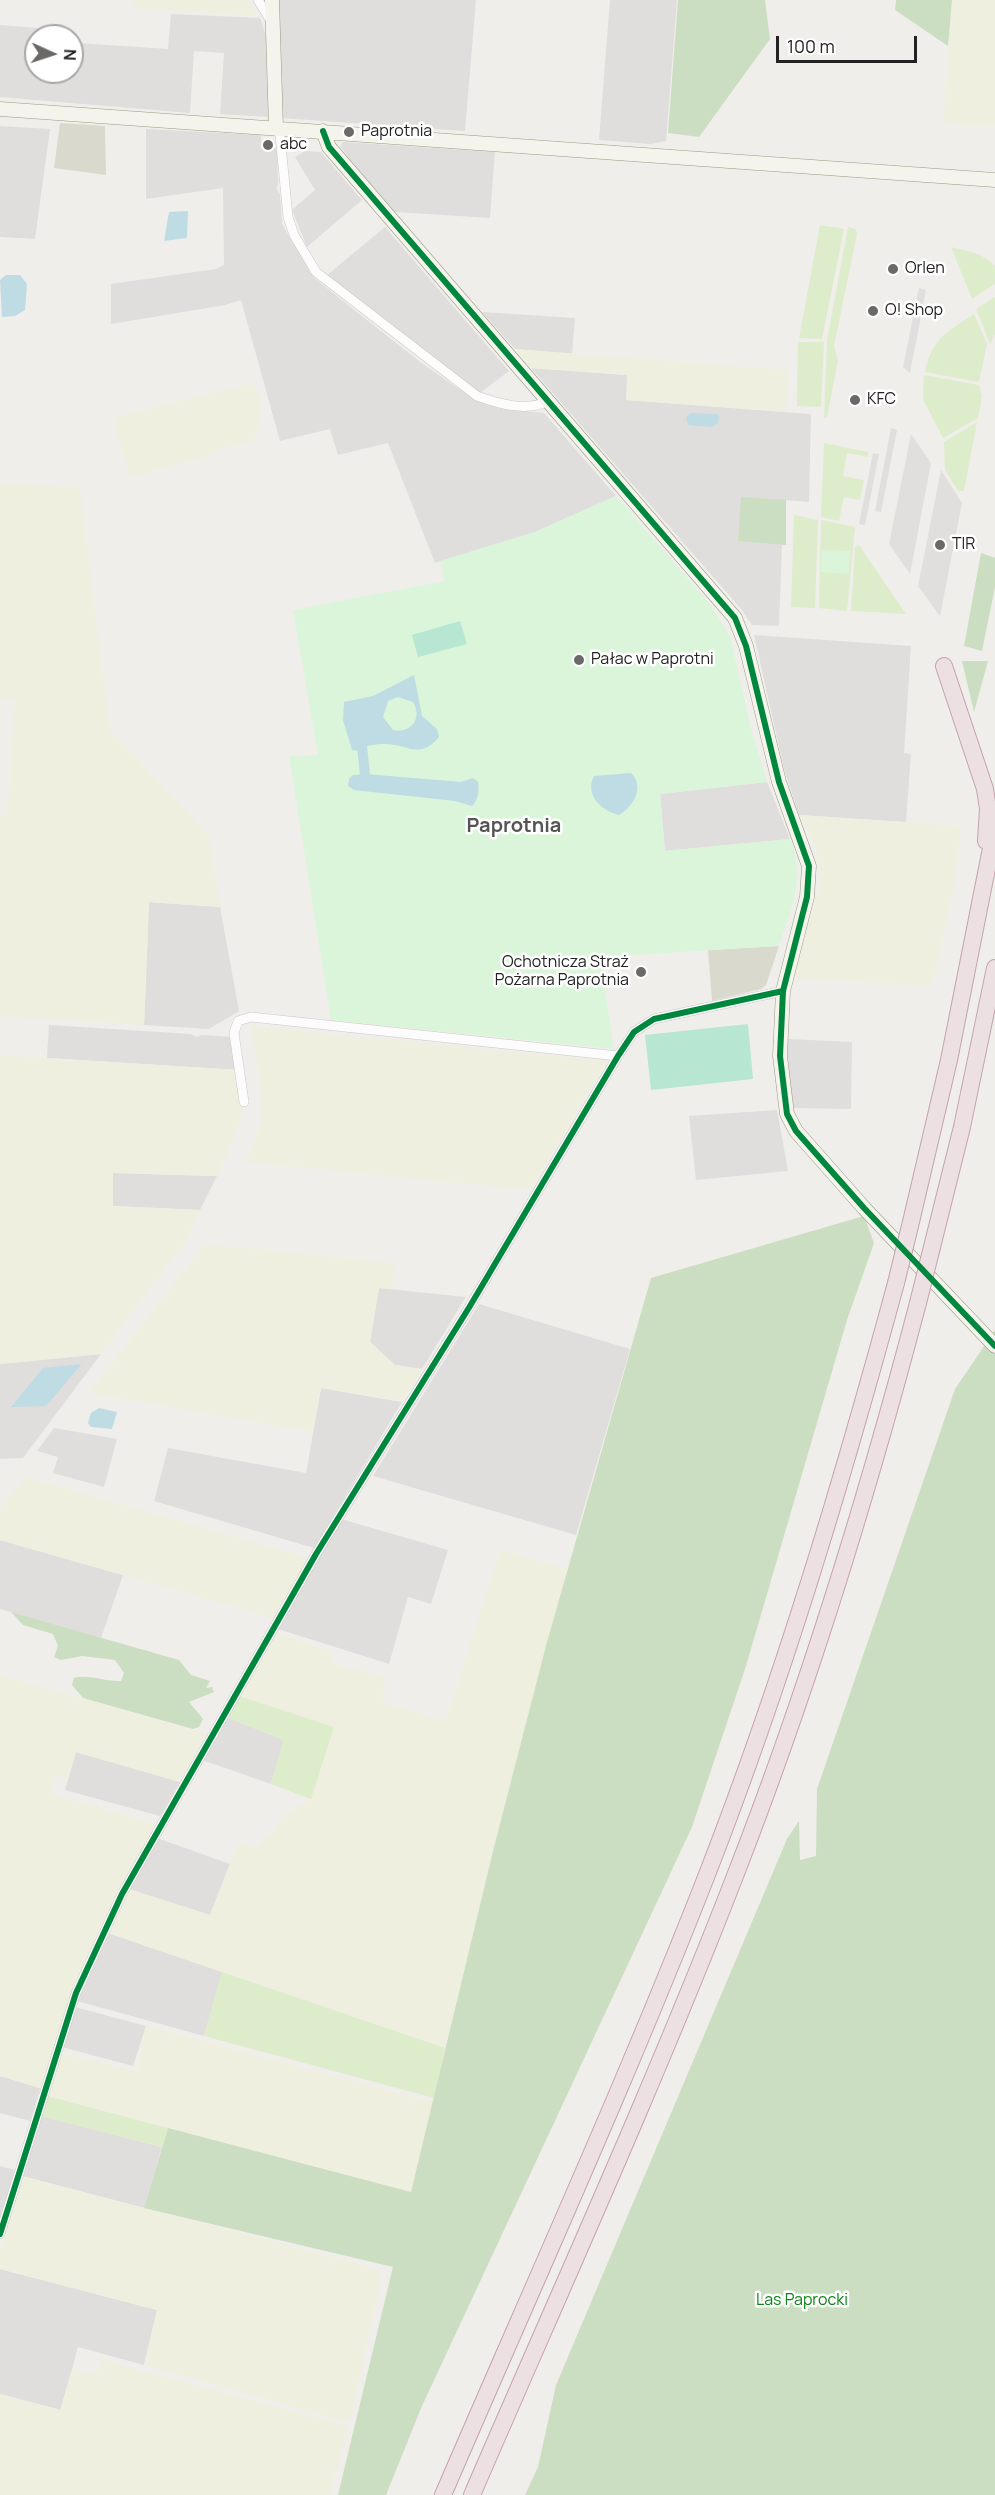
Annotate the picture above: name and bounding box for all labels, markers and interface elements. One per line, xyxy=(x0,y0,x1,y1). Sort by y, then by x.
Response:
north arrow xyxy=(24,24,84,84)
scale bar xyxy=(779,24,920,62)
text: 100 m xyxy=(787,34,835,58)
text: N xyxy=(59,49,81,61)
place label: Paprotnia xyxy=(361,122,432,142)
marker: Paprotnia xyxy=(342,125,356,139)
place label: abc xyxy=(280,135,307,155)
marker: abc xyxy=(261,138,275,152)
place label: Orlen xyxy=(905,259,945,279)
marker: Orlen xyxy=(886,262,900,276)
place label: O! Shop xyxy=(885,301,943,321)
marker: O! Shop xyxy=(866,304,880,318)
place label: KFC xyxy=(867,390,896,410)
marker: KFC xyxy=(848,393,862,407)
place label: TIR xyxy=(952,535,975,555)
marker: TIR xyxy=(933,538,947,552)
place label: Pałac w Paprotni xyxy=(591,650,714,670)
marker: Pałac w Paprotni xyxy=(572,653,586,667)
district label: Paprotnia xyxy=(467,814,561,838)
place label: Ochotnicza Straż Pożarna Paprotnia xyxy=(495,953,629,991)
marker: Ochotnicza Straż Pożarna Paprotnia xyxy=(634,965,648,979)
park label: Las Paprocki xyxy=(756,2291,848,2311)

